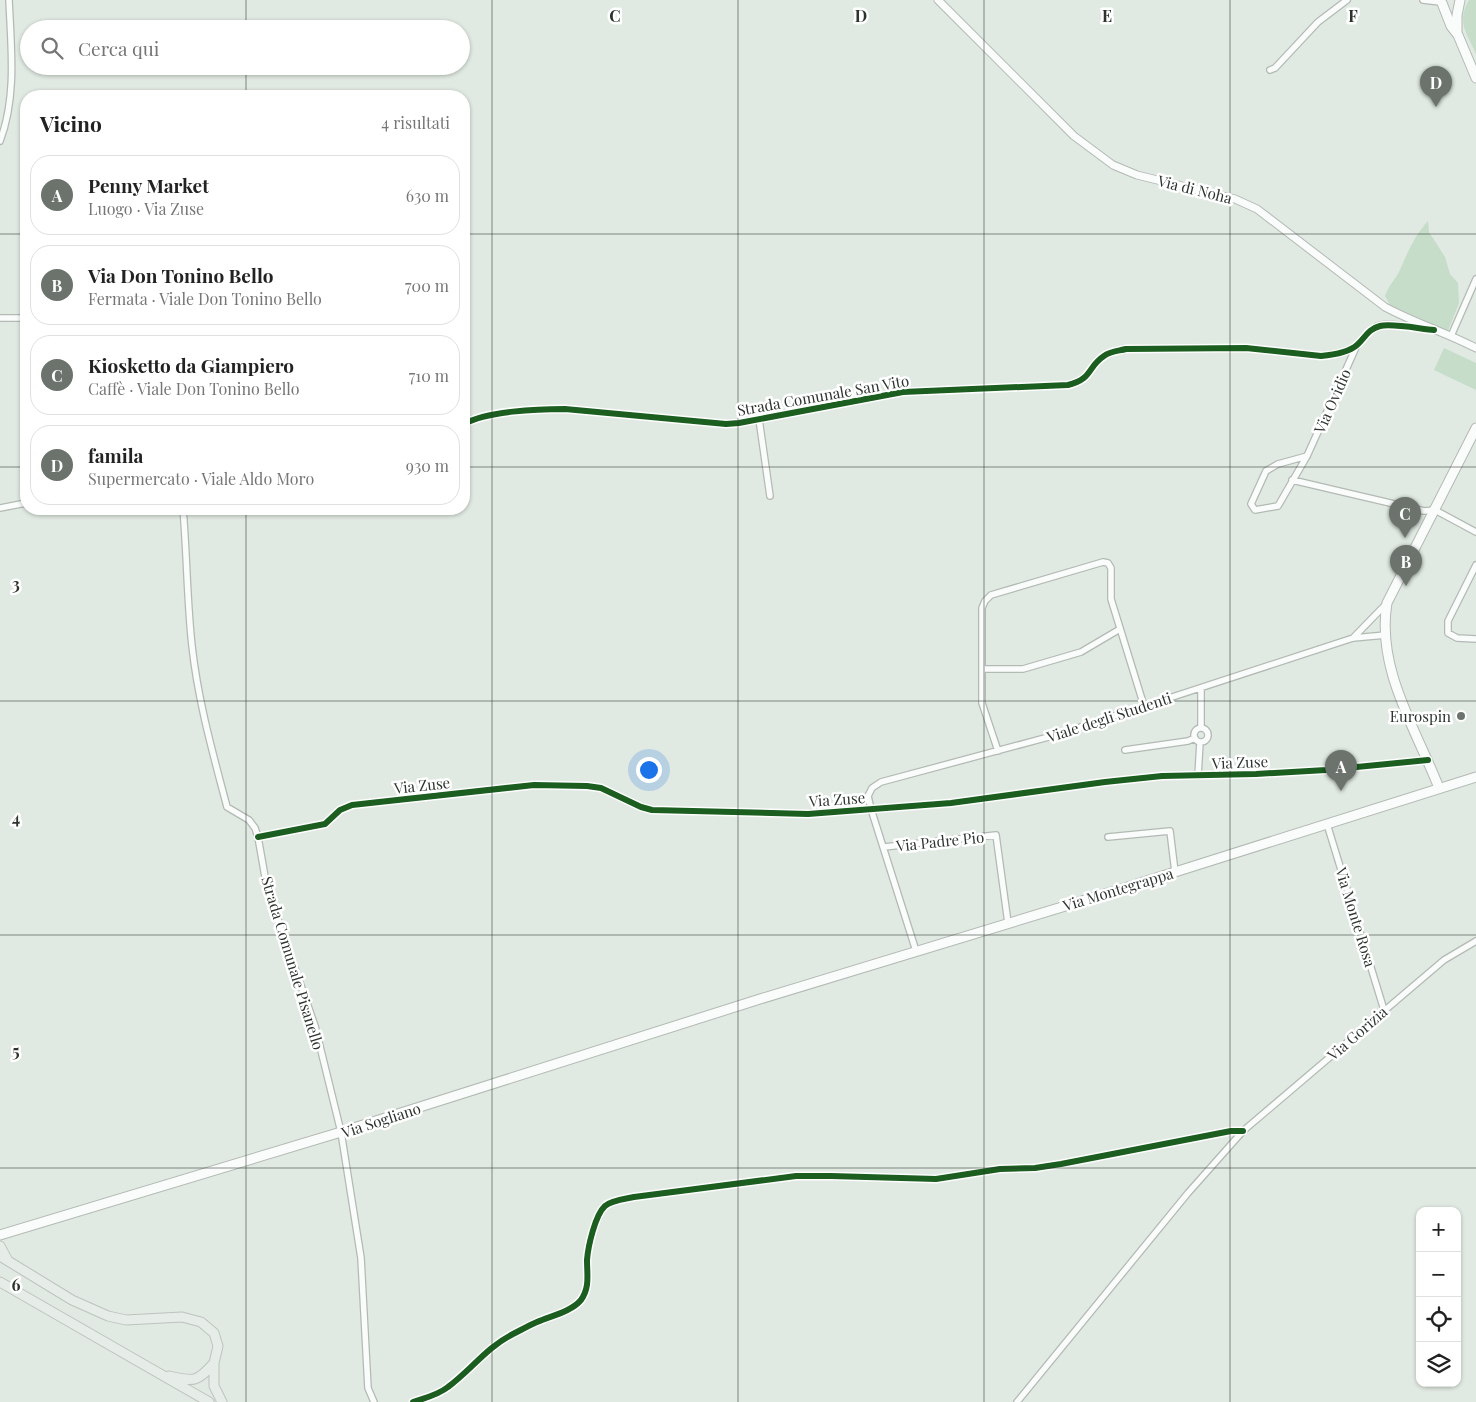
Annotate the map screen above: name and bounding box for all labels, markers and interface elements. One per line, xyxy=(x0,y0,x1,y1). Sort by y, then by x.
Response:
text: C xyxy=(609,5,621,26)
text: D xyxy=(855,5,867,26)
text: E xyxy=(1102,5,1112,26)
text: F xyxy=(1348,5,1358,26)
search box xyxy=(20,20,470,75)
icon: search xyxy=(38,34,66,62)
text: Cerca qui xyxy=(78,35,159,61)
pin: D xyxy=(1420,66,1452,107)
text: Vicino xyxy=(40,109,102,137)
text: 4 risultati xyxy=(381,112,450,133)
street label: Via di Noha xyxy=(1155,170,1235,208)
text: Penny Market xyxy=(88,172,209,198)
text: A xyxy=(52,185,62,206)
text: 630 m xyxy=(406,185,449,206)
text: Luogo · Via Zuse xyxy=(88,198,204,219)
text: Via Don Tonino Bello xyxy=(88,262,273,288)
text: B xyxy=(52,275,62,296)
text: 700 m xyxy=(405,275,449,296)
text: Fermata · Viale Don Tonino Bello xyxy=(88,288,322,309)
text: Kiosketto da Giampiero xyxy=(88,352,294,378)
text: C xyxy=(51,365,63,386)
text: 710 m xyxy=(409,365,449,386)
street label: Via Ovidio xyxy=(1308,366,1355,437)
street label: Strada Comunale San Vito xyxy=(735,370,911,420)
text: Caffè · Viale Don Tonino Bello xyxy=(88,378,300,399)
text: famila xyxy=(88,442,143,468)
text: D xyxy=(51,455,63,476)
text: 930 m xyxy=(406,455,449,476)
text: Supermercato · Viale Aldo Moro xyxy=(88,468,314,489)
pin: C xyxy=(1389,497,1421,538)
pin: B xyxy=(1390,545,1422,586)
text: 3 xyxy=(12,573,20,594)
street label: Viale degli Studenti xyxy=(1043,687,1175,747)
place label: Eurospin xyxy=(1390,706,1451,726)
marker: Eurospin xyxy=(1455,710,1467,722)
pin: A xyxy=(1325,750,1357,791)
street label: Via Zuse xyxy=(1211,751,1268,773)
your location xyxy=(636,757,662,783)
street label: Via Zuse xyxy=(392,772,451,798)
street label: Via Zuse xyxy=(807,787,866,811)
text: 4 xyxy=(12,807,20,828)
street label: Via Padre Pio xyxy=(894,826,985,856)
street label: Via Montegrappa xyxy=(1059,863,1176,916)
street label: Via Monte Rosa xyxy=(1331,864,1381,970)
street label: Strada Comunale Pisanello xyxy=(257,874,329,1052)
street label: Via Gorizia xyxy=(1322,1001,1392,1065)
text: 5 xyxy=(12,1040,20,1061)
street label: Via Sogliano xyxy=(338,1098,423,1142)
map controls xyxy=(1416,1207,1461,1387)
button: + xyxy=(1416,1207,1461,1252)
button: − xyxy=(1416,1252,1461,1297)
text: 6 xyxy=(12,1274,21,1295)
button: locate xyxy=(1416,1297,1461,1342)
button: layers xyxy=(1416,1342,1461,1387)

